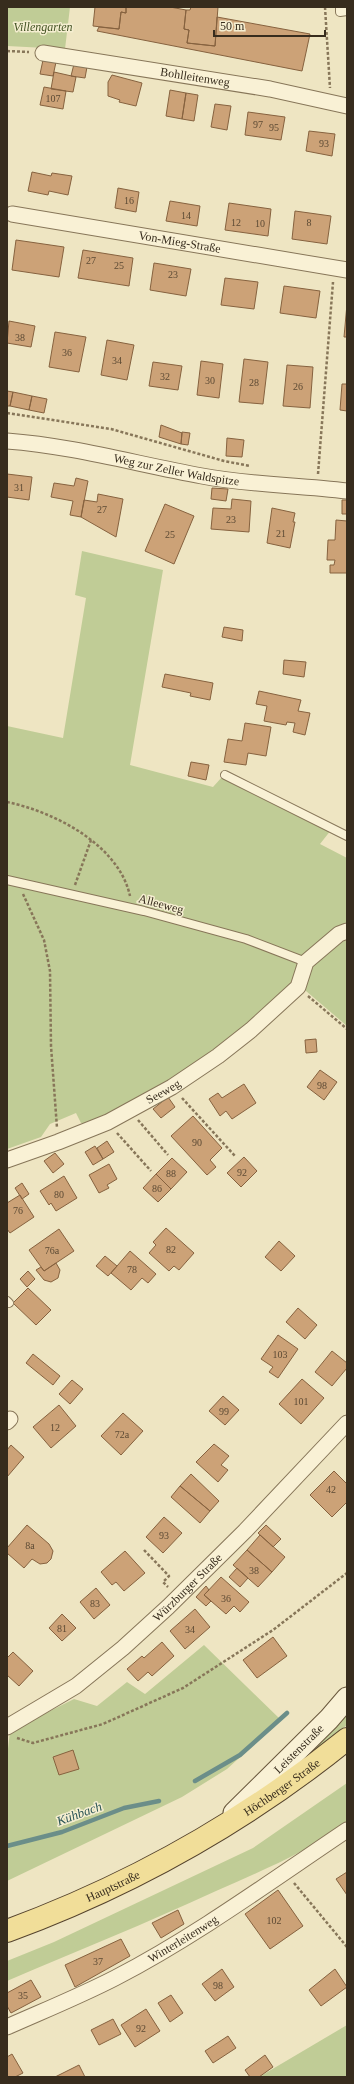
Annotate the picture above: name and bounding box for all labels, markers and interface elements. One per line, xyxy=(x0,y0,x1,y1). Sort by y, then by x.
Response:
scale bar xyxy=(214,12,325,38)
text: 50 m xyxy=(220,19,245,33)
park label: Villengarten xyxy=(13,20,73,34)
street label: Bohlleitenweg xyxy=(159,65,231,90)
house number: 107 xyxy=(46,93,61,104)
house number: 97 xyxy=(253,119,263,130)
house number: 95 xyxy=(269,122,279,133)
house number: 93 xyxy=(319,138,329,149)
house number: 16 xyxy=(124,195,134,206)
house number: 14 xyxy=(181,210,191,221)
house number: 12 xyxy=(231,217,241,228)
house number: 8 xyxy=(307,217,312,228)
house number: 10 xyxy=(255,218,265,229)
street label: Von-Mieg-Straße xyxy=(138,228,222,256)
house number: 27 xyxy=(86,255,96,266)
house number: 25 xyxy=(114,260,124,271)
house number: 23 xyxy=(168,269,178,280)
house number: 38 xyxy=(15,332,25,343)
house number: 36 xyxy=(62,347,72,358)
house number: 34 xyxy=(112,355,122,366)
house number: 32 xyxy=(160,371,170,382)
house number: 30 xyxy=(205,375,215,386)
house number: 28 xyxy=(249,377,259,388)
house number: 26 xyxy=(293,381,303,392)
street label: Weg zur Zeller Waldspitze xyxy=(112,451,240,488)
house number: 31 xyxy=(14,482,24,493)
house number: 27 xyxy=(97,504,107,515)
house number: 23 xyxy=(226,514,236,525)
house number: 21 xyxy=(276,528,286,539)
house number: 25 xyxy=(165,529,175,540)
street label: Alleeweg xyxy=(137,891,185,917)
street label: Seeweg xyxy=(144,1076,183,1107)
house number: 98 xyxy=(317,1080,327,1091)
house number: 90 xyxy=(192,1137,202,1148)
house number: 92 xyxy=(237,1167,247,1178)
house number: 88 xyxy=(166,1168,176,1179)
house number: 86 xyxy=(152,1183,162,1194)
house number: 80 xyxy=(54,1189,64,1200)
house number: 76 xyxy=(13,1205,23,1216)
house number: 82 xyxy=(166,1244,176,1255)
house number: 76a xyxy=(45,1245,60,1256)
house number: 78 xyxy=(127,1264,137,1275)
house number: 103 xyxy=(273,1349,288,1360)
house number: 101 xyxy=(294,1396,309,1407)
house number: 99 xyxy=(219,1406,229,1417)
house number: 12 xyxy=(50,1422,60,1433)
house number: 72a xyxy=(115,1429,130,1440)
house number: 42 xyxy=(326,1484,336,1495)
house number: 93 xyxy=(159,1530,169,1541)
house number: 8a xyxy=(25,1540,35,1551)
street label: Würzburger Straße xyxy=(150,1551,225,1625)
house number: 38 xyxy=(249,1565,259,1576)
house number: 36 xyxy=(221,1593,231,1604)
house number: 83 xyxy=(90,1598,100,1609)
house number: 81 xyxy=(57,1623,67,1634)
house number: 34 xyxy=(185,1624,195,1635)
street label: Leistenstraße xyxy=(271,1722,326,1776)
street label: Höchberger Straße xyxy=(241,1756,323,1819)
water label: Kühbach xyxy=(54,1798,104,1829)
street label: Hauptstraße xyxy=(84,1867,142,1905)
street label: Winterleitenweg xyxy=(145,1912,221,1966)
house number: 102 xyxy=(267,1915,282,1926)
house number: 37 xyxy=(93,1956,103,1967)
house number: 98 xyxy=(213,1980,223,1991)
house number: 35 xyxy=(18,1990,28,2001)
house number: 92 xyxy=(136,2023,146,2034)

